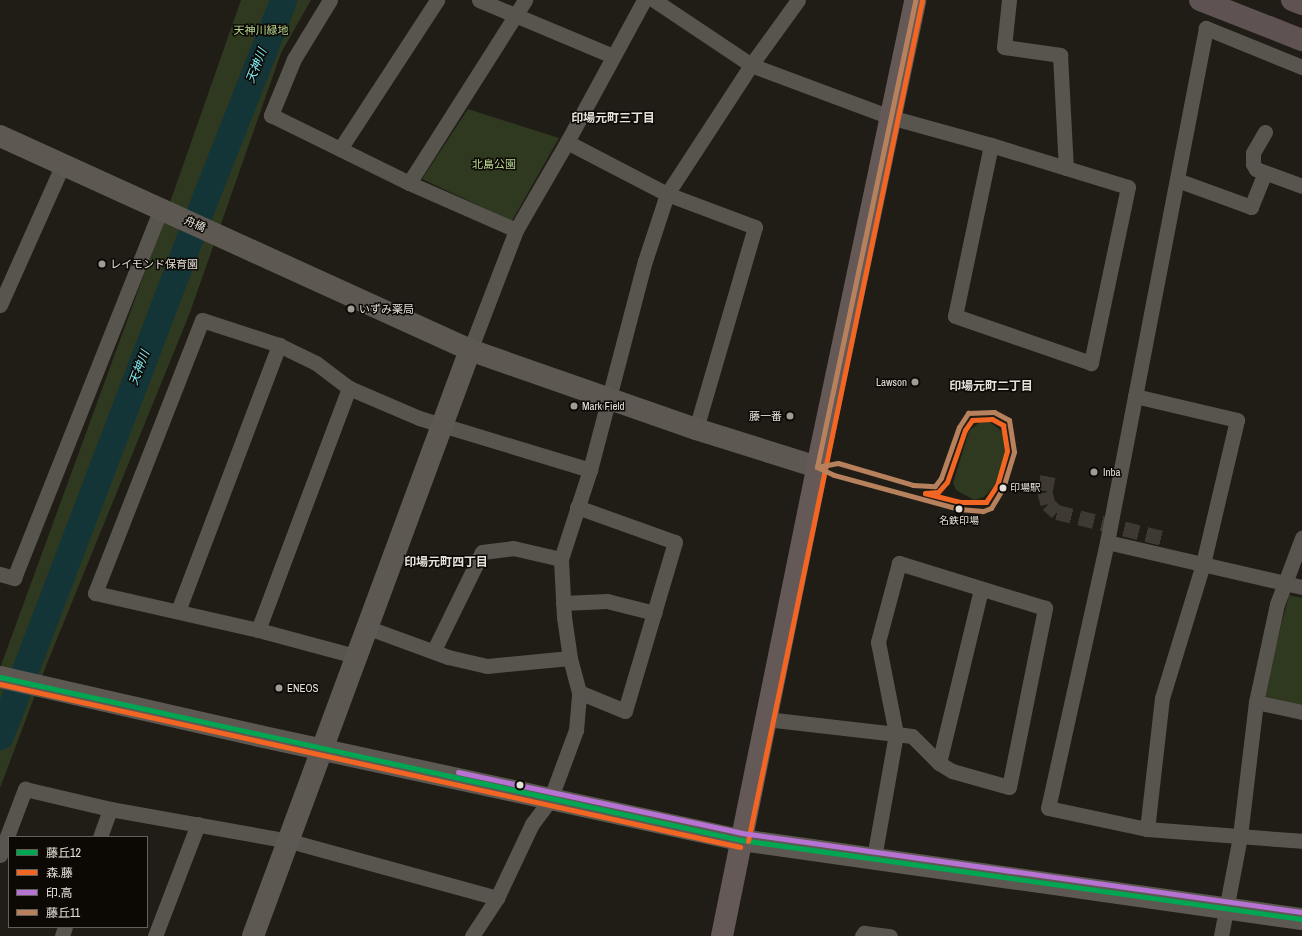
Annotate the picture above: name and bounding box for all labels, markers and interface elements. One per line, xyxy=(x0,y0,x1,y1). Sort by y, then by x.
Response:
park label: 天神川緑地 xyxy=(234,23,288,37)
water label: 天神川 xyxy=(244,47,270,85)
district label: 印場元町三丁目 xyxy=(571,112,655,126)
park label: 北島公園 xyxy=(472,157,516,171)
street label: 舟橋 xyxy=(182,213,208,235)
place label: レイモンド保育園 xyxy=(110,257,198,271)
marker: レイモンド保育園 xyxy=(97,259,107,269)
place label: いずみ薬局 xyxy=(359,302,414,316)
marker: いずみ薬局 xyxy=(346,304,356,314)
water label: 天神川 xyxy=(127,349,153,387)
place label: Lawson xyxy=(876,375,907,389)
marker: Lawson xyxy=(910,377,920,387)
district label: 印場元町二丁目 xyxy=(949,380,1033,394)
place label: Mark Field xyxy=(582,399,625,413)
marker: Mark Field xyxy=(569,401,579,411)
place label: 藤一番 xyxy=(749,409,782,423)
marker: 藤一番 xyxy=(785,411,795,421)
place label: Inba xyxy=(1103,465,1121,479)
marker: Inba xyxy=(1088,466,1100,478)
place label: 印場駅 xyxy=(1010,482,1040,494)
marker: 印場駅 xyxy=(998,483,1008,493)
marker: 名鉄印場 xyxy=(954,504,964,514)
place label: 名鉄印場 xyxy=(939,515,979,527)
district label: 印場元町四丁目 xyxy=(404,556,488,570)
place label: ENEOS xyxy=(287,681,319,695)
marker: ENEOS xyxy=(274,683,284,693)
unlabelled marker xyxy=(515,780,525,790)
legend xyxy=(8,836,148,928)
text: 藤丘12 xyxy=(46,845,81,861)
text: 森.藤 xyxy=(46,865,73,881)
text: 印.高 xyxy=(46,885,73,901)
text: 藤丘11 xyxy=(46,905,80,921)

